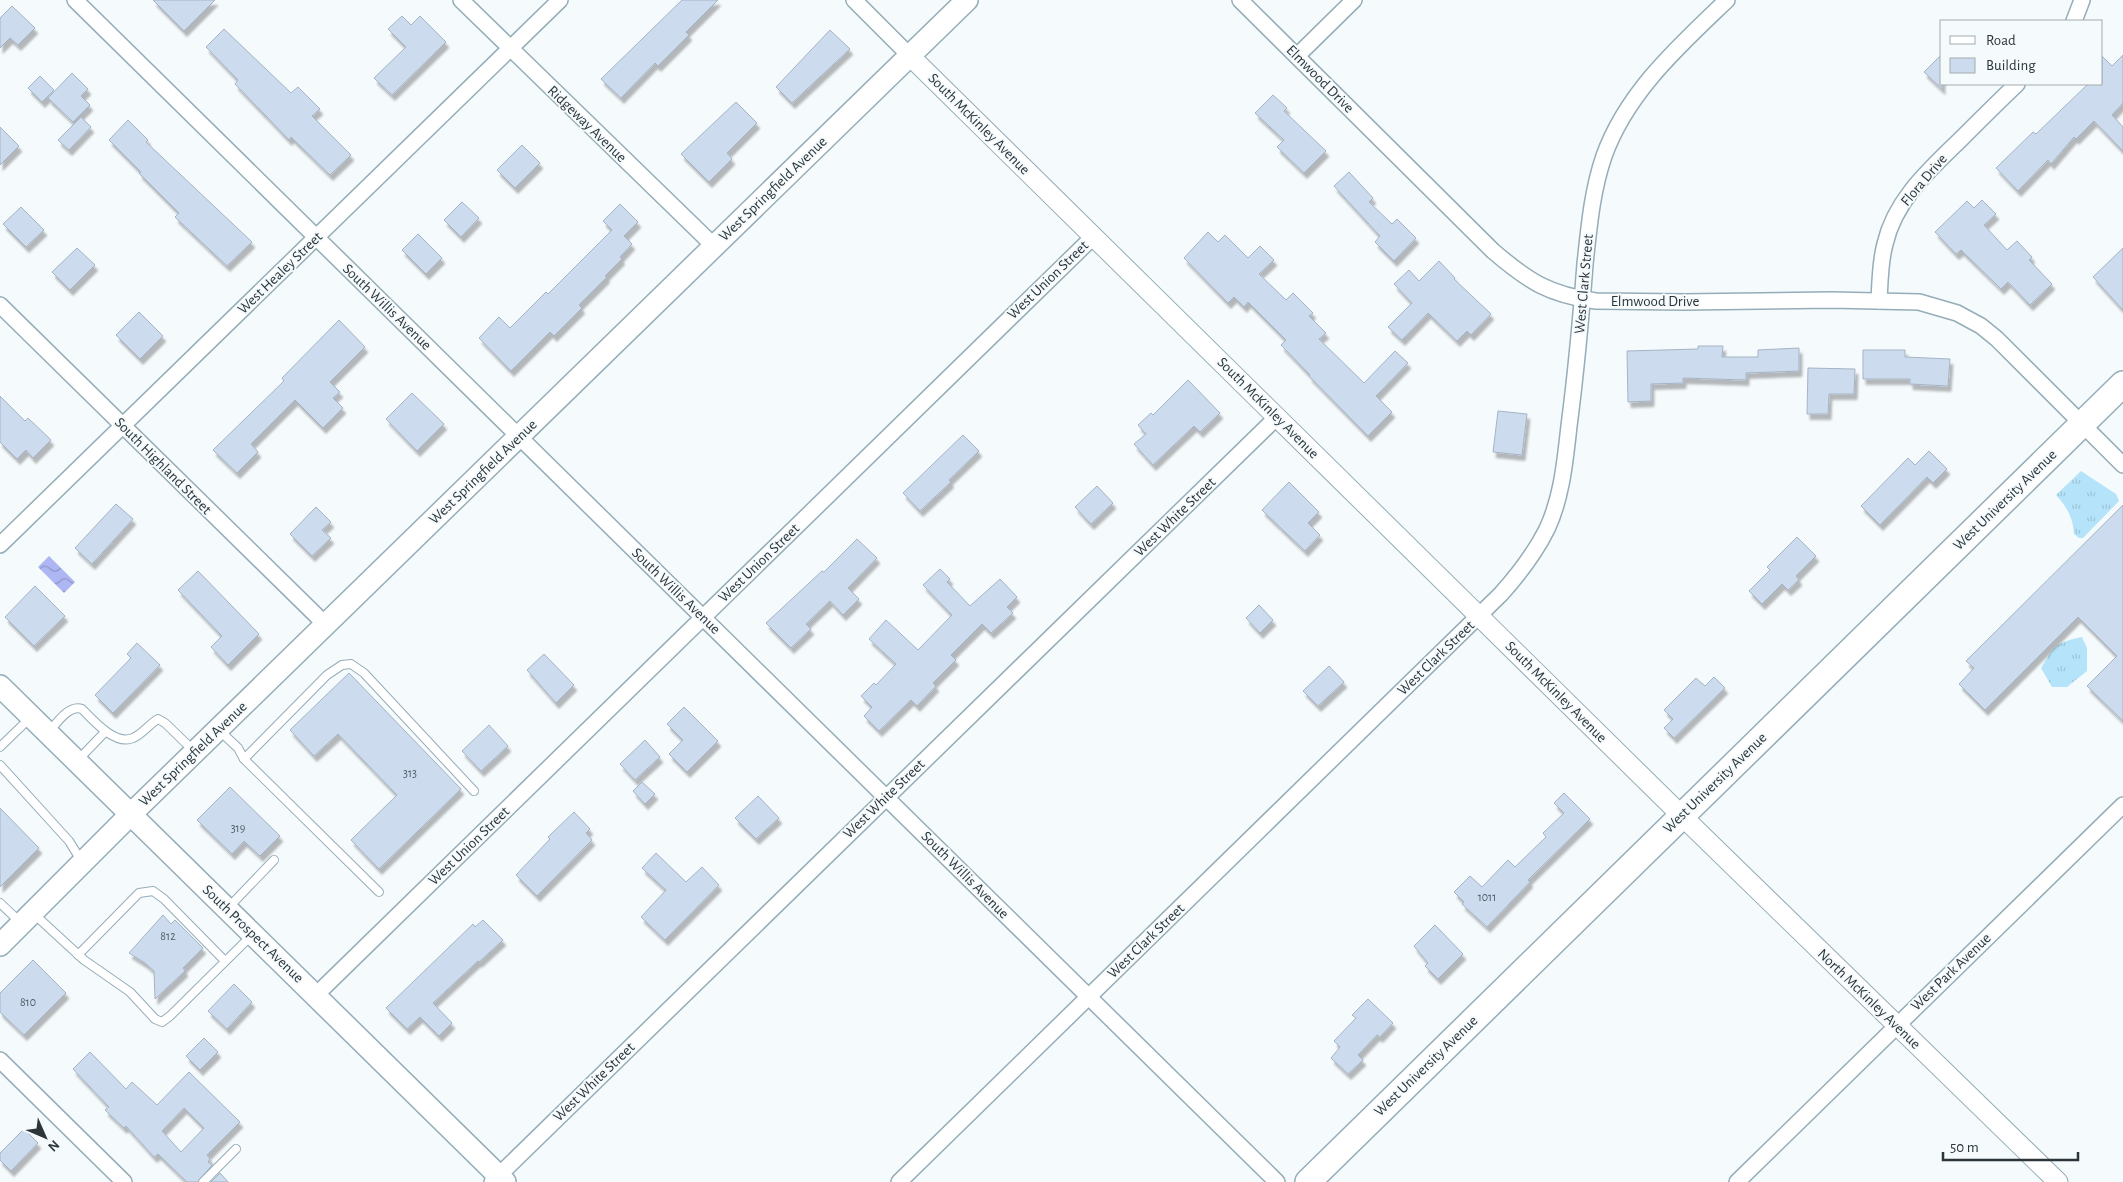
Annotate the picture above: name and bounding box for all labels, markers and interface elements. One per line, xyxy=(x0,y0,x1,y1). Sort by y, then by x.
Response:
legend xyxy=(1940,20,2103,85)
text: Road xyxy=(1986,33,2016,48)
street label: Elmwood Drive xyxy=(1283,42,1357,116)
text: Building xyxy=(1986,58,2036,73)
street label: South McKinley Avenue xyxy=(925,70,1033,178)
street label: Ridgeway Avenue xyxy=(545,83,629,165)
street label: West Springfield Avenue xyxy=(716,134,830,244)
street label: Flora Drive xyxy=(1898,151,1950,209)
street label: West Healey Street xyxy=(235,229,325,317)
street label: West Clark Street xyxy=(1572,233,1596,335)
street label: West Union Street xyxy=(1005,238,1091,322)
street label: South Willis Avenue xyxy=(340,261,434,353)
street label: Elmwood Drive xyxy=(1611,294,1699,309)
street label: South McKinley Avenue xyxy=(1214,354,1322,462)
street label: South Highland Street xyxy=(112,415,214,517)
street label: West Springfield Avenue xyxy=(426,417,540,527)
street label: West University Avenue xyxy=(1950,447,2060,553)
street label: West White Street xyxy=(1132,474,1219,559)
street label: West Union Street xyxy=(716,521,802,605)
street label: South Willis Avenue xyxy=(629,545,723,637)
street label: West Clark Street xyxy=(1395,618,1477,698)
street label: South McKinley Avenue xyxy=(1502,638,1610,746)
street label: West Springfield Avenue xyxy=(136,699,250,809)
street label: West University Avenue xyxy=(1660,730,1770,836)
street label: West White Street xyxy=(841,756,928,841)
house number: 313 xyxy=(403,767,417,779)
street label: West Union Street xyxy=(426,804,512,888)
house number: 319 xyxy=(231,822,246,834)
street label: South Willis Avenue xyxy=(918,828,1012,922)
street label: South Prospect Avenue xyxy=(200,882,306,986)
house number: 1011 xyxy=(1478,891,1496,903)
street label: West Clark Street xyxy=(1105,901,1187,981)
house number: 812 xyxy=(160,930,176,942)
street label: West Park Avenue xyxy=(1908,930,1994,1014)
street label: North McKinley Avenue xyxy=(1815,946,1923,1052)
house number: 810 xyxy=(20,996,36,1008)
street label: West University Avenue xyxy=(1371,1013,1481,1119)
street label: West White Street xyxy=(551,1039,638,1124)
north arrow xyxy=(20,1112,70,1162)
scale bar xyxy=(1943,1130,2078,1162)
text: N xyxy=(45,1137,62,1154)
text: 50 m xyxy=(1950,1140,1979,1155)

